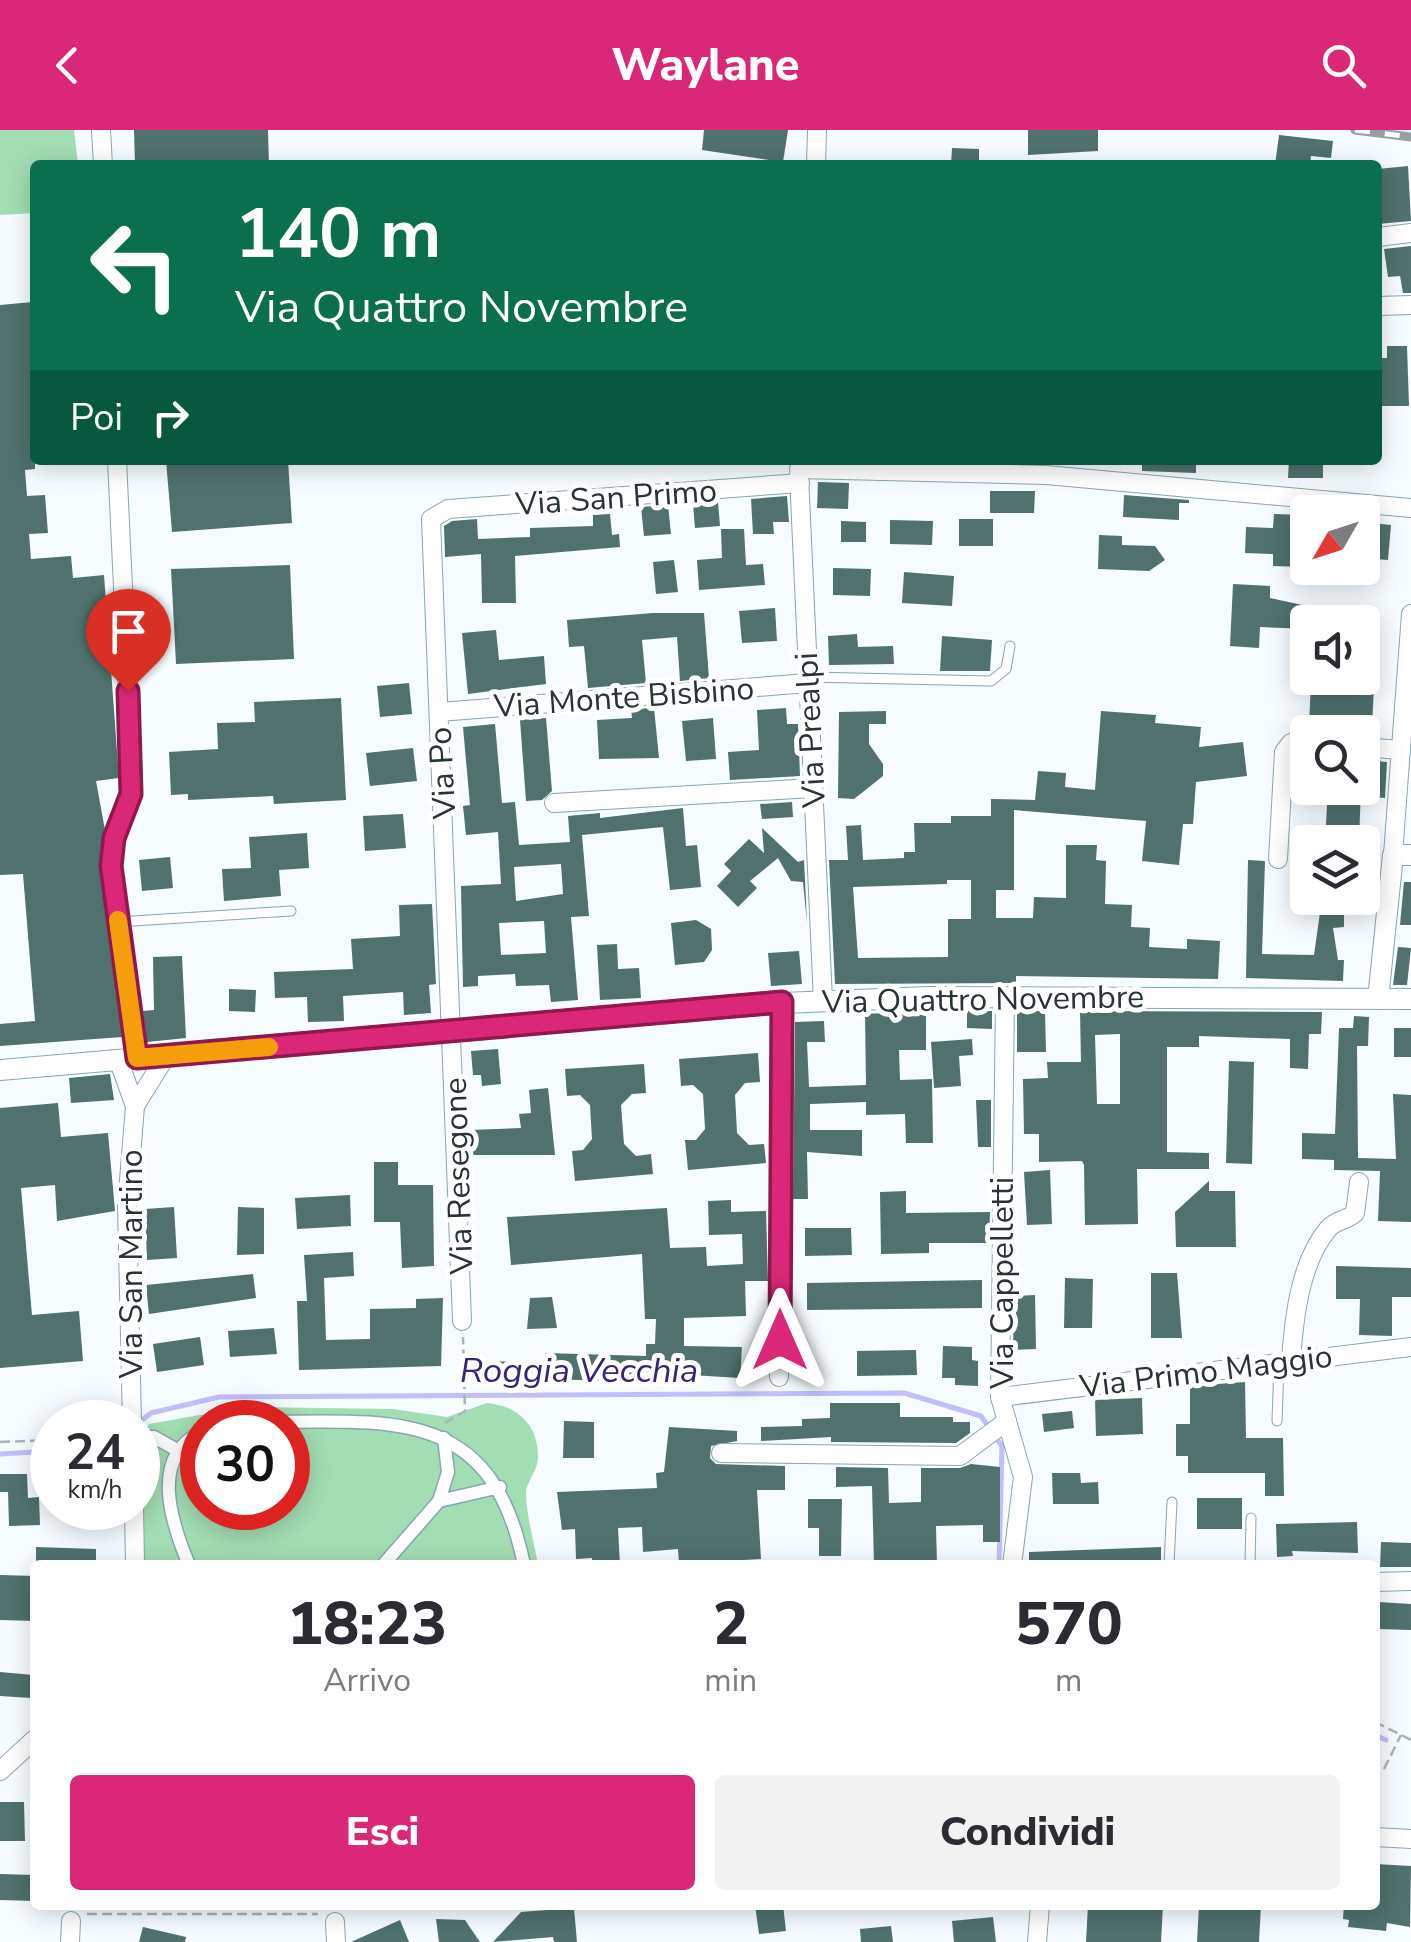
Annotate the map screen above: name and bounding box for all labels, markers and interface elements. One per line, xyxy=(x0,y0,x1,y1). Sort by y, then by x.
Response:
text: Waylane xyxy=(612,35,800,96)
icon: back xyxy=(40,38,95,93)
icon: search xyxy=(1316,38,1371,93)
text: 140 m xyxy=(235,186,441,282)
icon: left xyxy=(70,200,200,330)
text: Via Quattro Novembre xyxy=(235,277,688,338)
icon: right xyxy=(143,390,198,445)
text: Poi xyxy=(70,392,123,443)
street label: Via San Primo xyxy=(513,469,718,526)
north arrow xyxy=(1290,495,1380,585)
map controls xyxy=(1290,495,1380,915)
pin xyxy=(86,589,171,692)
icon: arrive xyxy=(101,604,156,659)
button: sound xyxy=(1290,605,1380,695)
street label: Via Prealpi xyxy=(785,651,836,810)
street label: Via Monte Bisbino xyxy=(491,667,756,728)
button: search xyxy=(1290,715,1380,805)
street label: Via Po xyxy=(419,726,466,821)
button: layers xyxy=(1290,825,1380,915)
street label: Via Quattro Novembre xyxy=(821,975,1144,1024)
street label: Via Resegone xyxy=(434,1077,483,1276)
street label: Via San Martino xyxy=(110,1150,153,1379)
street label: Via Cappelletti xyxy=(981,1177,1024,1390)
position arrow xyxy=(728,1288,832,1392)
street label: Via Primo Maggio xyxy=(1076,1335,1335,1408)
water label: Roggia Vecchia xyxy=(460,1347,698,1394)
speed limit sign: 30 xyxy=(180,1400,310,1530)
text: 24 xyxy=(65,1418,125,1487)
text: km/h xyxy=(67,1473,123,1507)
text: 18:23 xyxy=(287,1583,447,1665)
text: 2 xyxy=(713,1583,749,1665)
text: 570 xyxy=(1015,1583,1123,1665)
text: Arrivo xyxy=(323,1659,411,1702)
text: min xyxy=(704,1659,757,1702)
text: m xyxy=(1055,1659,1082,1702)
button: Esci xyxy=(70,1775,695,1890)
button: Condividi xyxy=(715,1775,1340,1890)

